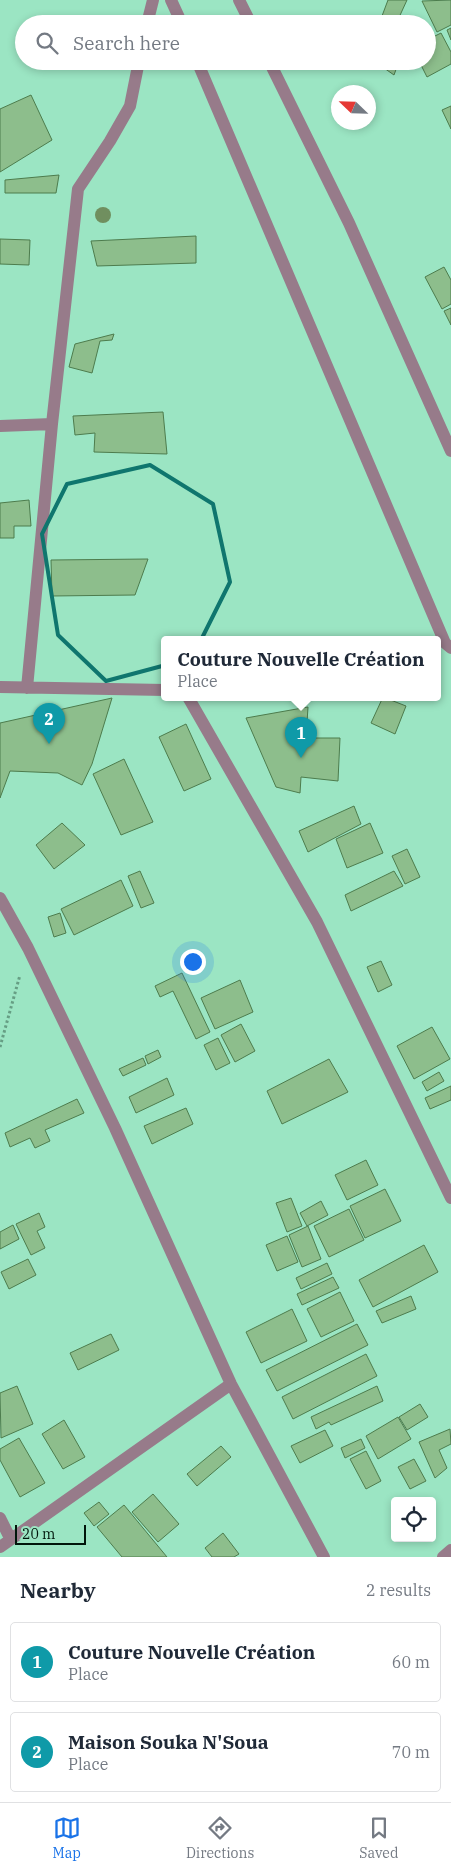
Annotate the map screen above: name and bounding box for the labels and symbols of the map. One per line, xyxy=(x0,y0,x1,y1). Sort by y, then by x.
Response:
north arrow xyxy=(331,85,376,130)
pin: 2 xyxy=(33,703,65,744)
pin: 1 xyxy=(285,717,317,758)
your location xyxy=(180,949,206,975)
scale bar xyxy=(15,1522,86,1545)

